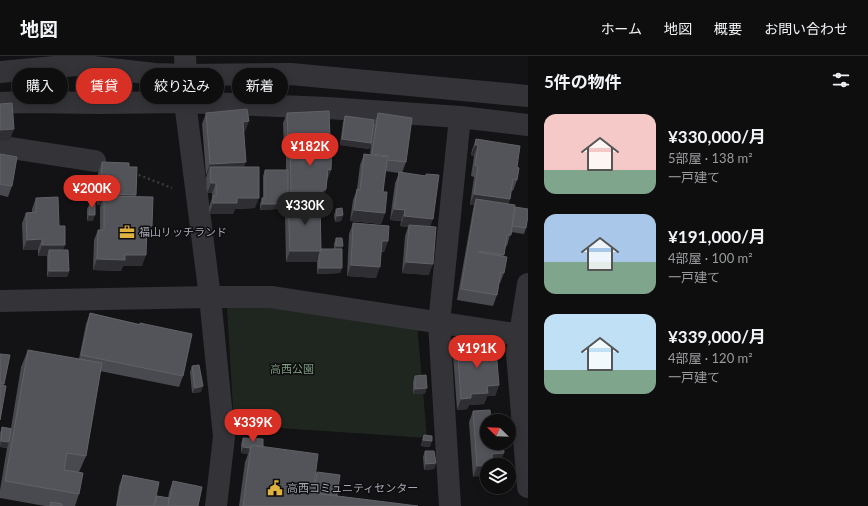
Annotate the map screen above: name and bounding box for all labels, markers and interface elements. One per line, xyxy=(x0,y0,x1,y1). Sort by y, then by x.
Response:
text: 地図 xyxy=(20,17,58,40)
text: ホーム xyxy=(600,20,642,37)
text: 地図 xyxy=(664,20,692,37)
text: 概要 xyxy=(714,20,742,37)
text: お問い合わせ xyxy=(764,20,848,37)
chip: 購入 xyxy=(12,68,68,104)
chip: 賃貸 xyxy=(76,68,132,104)
chip: 絞り込み xyxy=(140,68,224,104)
chip: 新着 xyxy=(232,68,288,104)
icon: filters xyxy=(830,69,852,91)
text: 5件の物件 xyxy=(544,71,622,92)
text: ¥330,000/月 xyxy=(668,126,766,147)
icon: home xyxy=(576,130,624,178)
pin: ¥182K xyxy=(282,133,338,167)
text: ¥182K xyxy=(290,138,330,154)
text: 5部屋 · 138 m² xyxy=(668,150,753,166)
text: 一戸建て xyxy=(668,169,720,185)
pin: ¥200K xyxy=(64,175,120,209)
text: ¥200K xyxy=(72,180,112,196)
pin: ¥330K xyxy=(277,192,333,226)
text: ¥330K xyxy=(285,197,325,213)
office icon: 福山リッチランド xyxy=(118,223,136,241)
place label: 福山リッチランド xyxy=(139,225,227,238)
text: ¥191,000/月 xyxy=(668,226,766,247)
icon: home xyxy=(576,230,624,278)
text: 4部屋 · 100 m² xyxy=(668,250,753,266)
text: 一戸建て xyxy=(668,269,720,285)
text: ¥339,000/月 xyxy=(668,326,766,347)
icon: home xyxy=(576,330,624,378)
pin: ¥191K xyxy=(449,335,505,369)
text: ¥191K xyxy=(457,340,497,356)
text: 4部屋 · 120 m² xyxy=(668,350,753,366)
park label: 高西公園 xyxy=(270,362,314,375)
text: 一戸建て xyxy=(668,369,720,385)
pin: ¥339K xyxy=(225,409,281,443)
text: ¥339K xyxy=(233,414,273,430)
north arrow xyxy=(480,414,516,450)
map controls xyxy=(480,414,516,494)
button: layers xyxy=(480,458,516,494)
public building icon: 高西コミュニティセンター xyxy=(266,479,284,497)
place label: 高西コミュニティセンター xyxy=(287,481,418,494)

